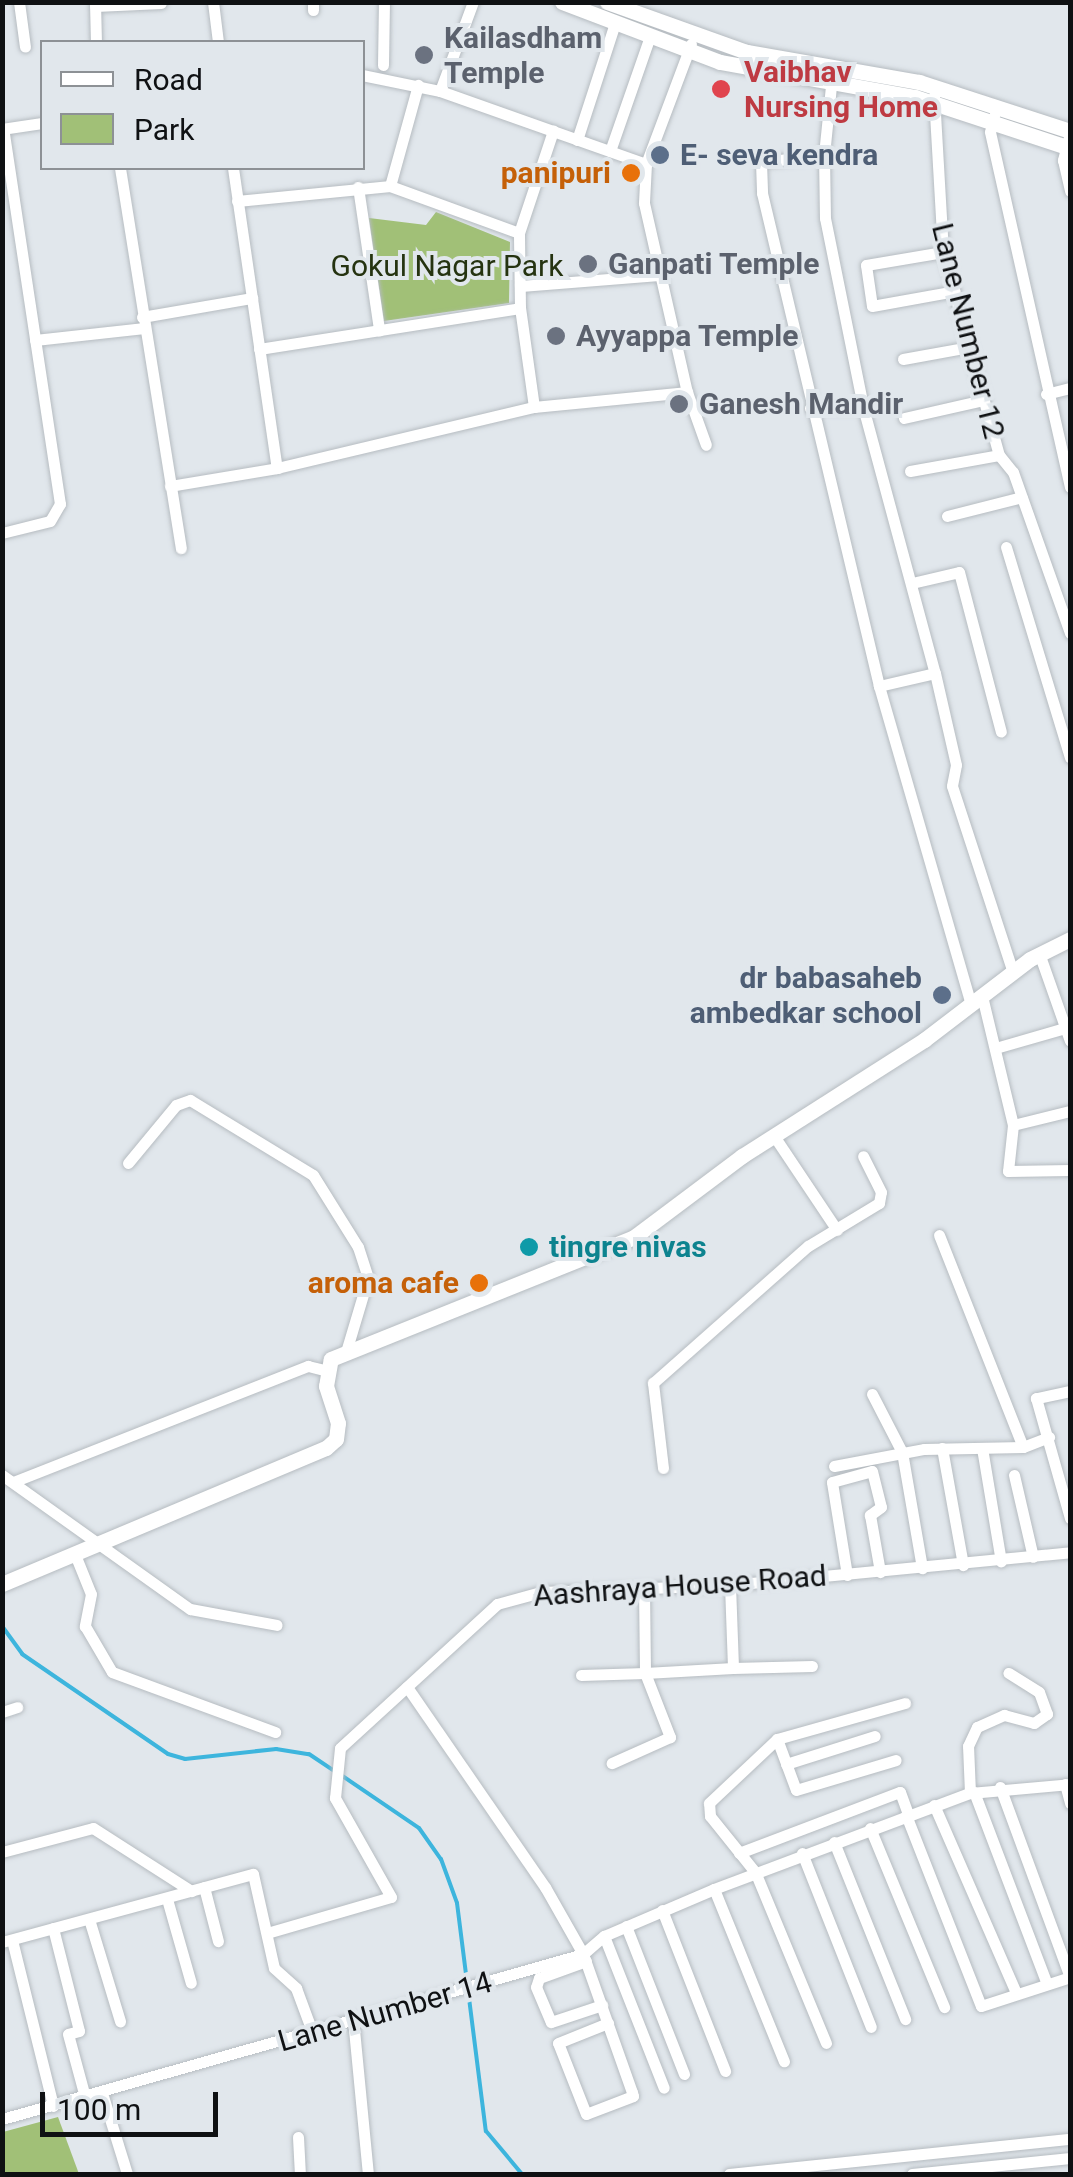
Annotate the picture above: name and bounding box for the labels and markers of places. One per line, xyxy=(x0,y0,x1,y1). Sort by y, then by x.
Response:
place label: Kailasdham Temple xyxy=(444,20,602,90)
marker: Kailasdham Temple xyxy=(413,44,435,66)
place label: Vaibhav Nursing Home xyxy=(744,54,938,124)
marker: Vaibhav Nursing Home xyxy=(708,76,734,102)
place label: E- seva kendra xyxy=(680,137,878,173)
marker: E- seva kendra xyxy=(649,144,671,166)
place label: panipuri xyxy=(501,155,611,191)
marker: panipuri xyxy=(620,162,642,184)
place label: Ganpati Temple xyxy=(608,246,820,282)
marker: Ganpati Temple xyxy=(577,253,599,275)
place label: Ayyappa Temple xyxy=(576,318,799,354)
marker: Ayyappa Temple xyxy=(545,325,567,347)
place label: Ganesh Mandir xyxy=(699,386,903,422)
marker: Ganesh Mandir xyxy=(668,393,690,415)
place label: dr babasaheb ambedkar school xyxy=(690,960,922,1030)
marker: dr babasaheb ambedkar school xyxy=(931,984,953,1006)
place label: tingre nivas xyxy=(549,1229,707,1265)
marker: tingre nivas xyxy=(518,1236,540,1258)
place label: aroma cafe xyxy=(308,1265,459,1301)
marker: aroma cafe xyxy=(468,1272,490,1294)

